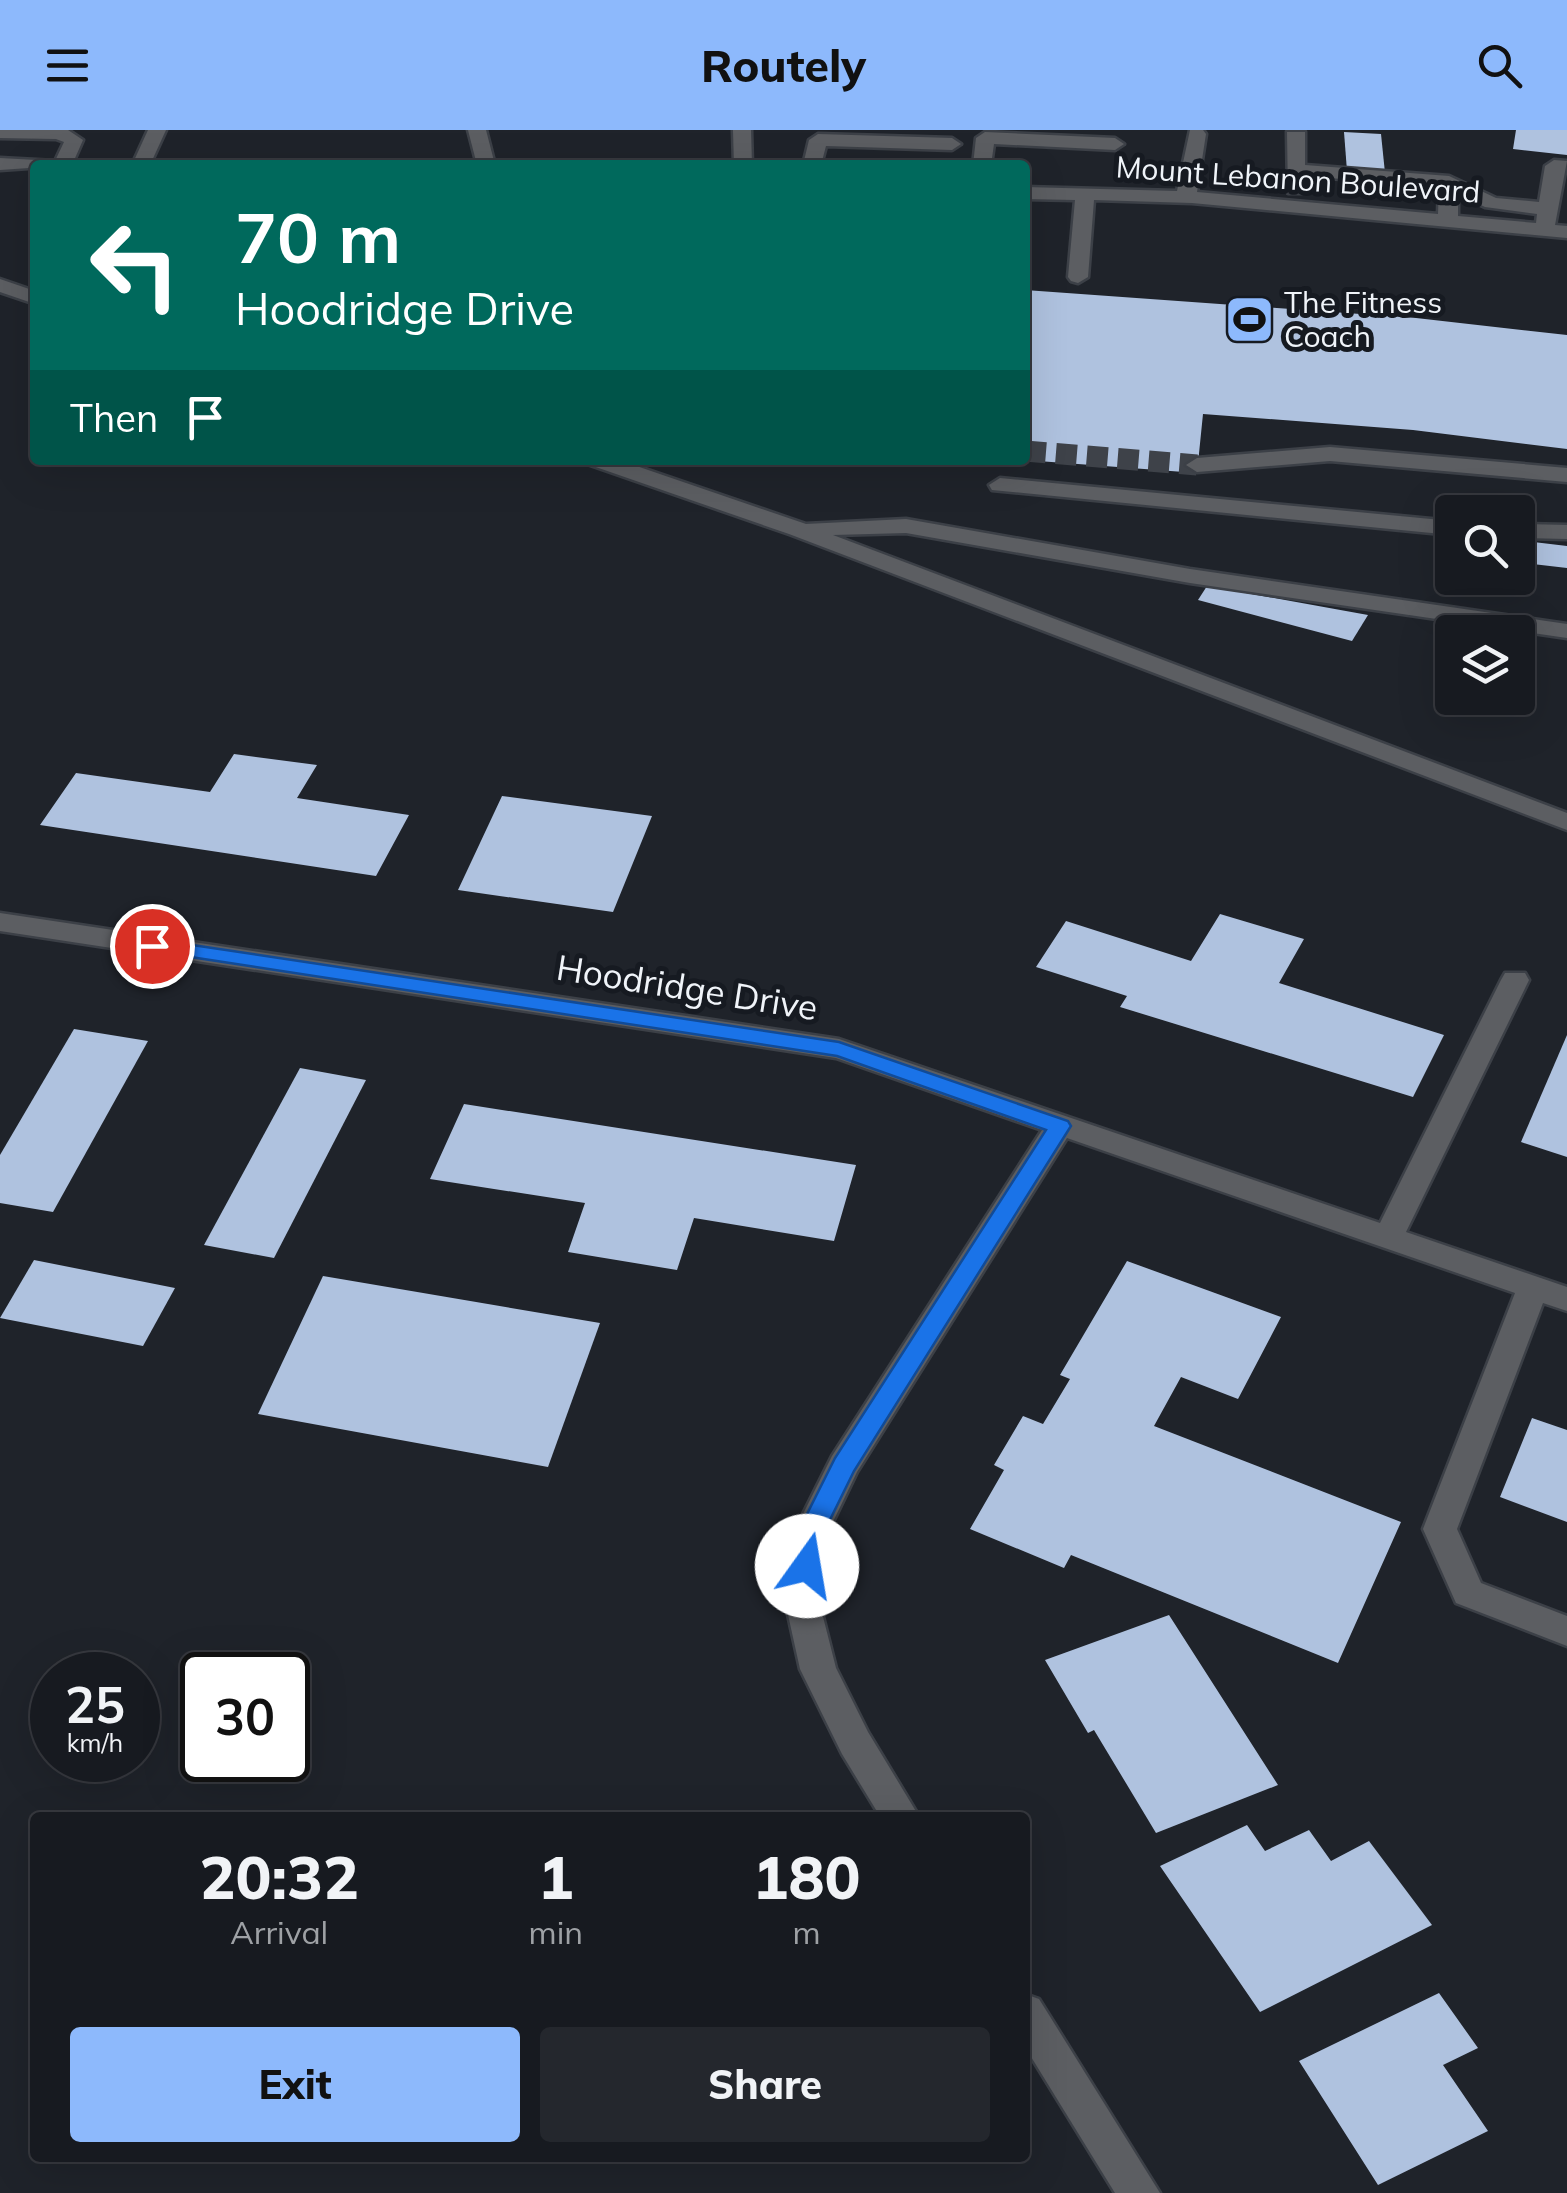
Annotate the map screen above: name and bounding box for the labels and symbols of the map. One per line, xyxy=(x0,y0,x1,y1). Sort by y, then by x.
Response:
street label: Mount Lebanon Boulevard xyxy=(1115,147,1482,211)
place label: The Fitness Coach xyxy=(1284,283,1442,355)
sports icon: The Fitness Coach xyxy=(1223,294,1275,346)
pin xyxy=(110,904,195,989)
street label: Hoodridge Drive xyxy=(554,945,821,1029)
position arrow xyxy=(755,1514,859,1618)
speed limit sign: 30 xyxy=(180,1652,310,1782)

